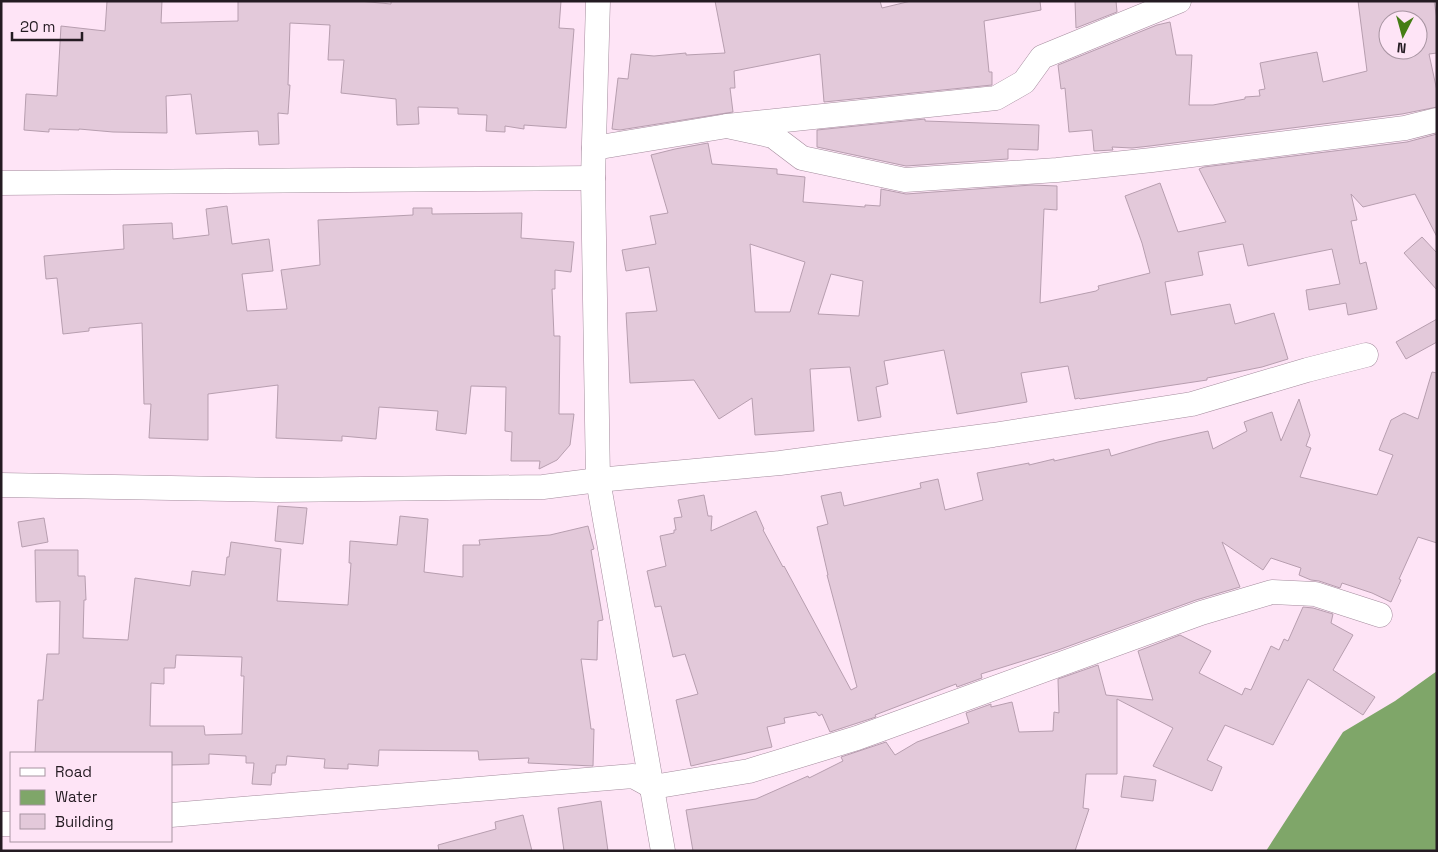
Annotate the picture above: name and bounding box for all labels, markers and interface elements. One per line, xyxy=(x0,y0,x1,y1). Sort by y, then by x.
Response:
scale bar xyxy=(12,10,82,42)
north arrow xyxy=(1378,10,1428,60)
text: 20 m xyxy=(20,17,55,36)
text: N xyxy=(1396,38,1407,57)
legend xyxy=(10,752,172,842)
text: Road xyxy=(55,762,92,781)
text: Water xyxy=(55,787,98,806)
text: Building xyxy=(55,812,114,831)

